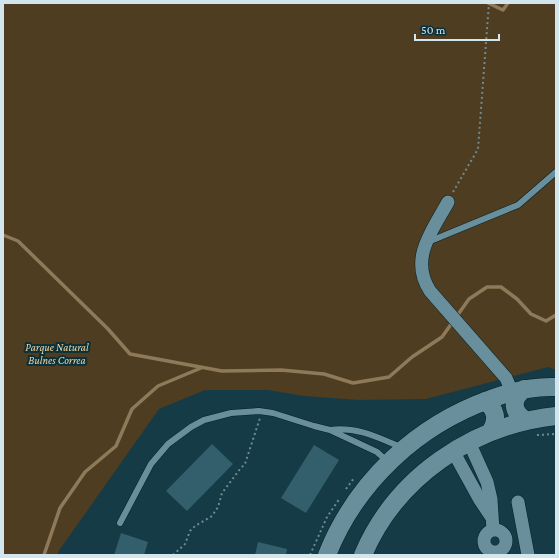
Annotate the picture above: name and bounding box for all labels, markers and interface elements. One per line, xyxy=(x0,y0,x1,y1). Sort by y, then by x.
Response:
scale bar xyxy=(415,16,499,42)
text: 50 m xyxy=(421,23,446,37)
park label: Parque Natural Bulnes Correa xyxy=(25,341,89,366)

